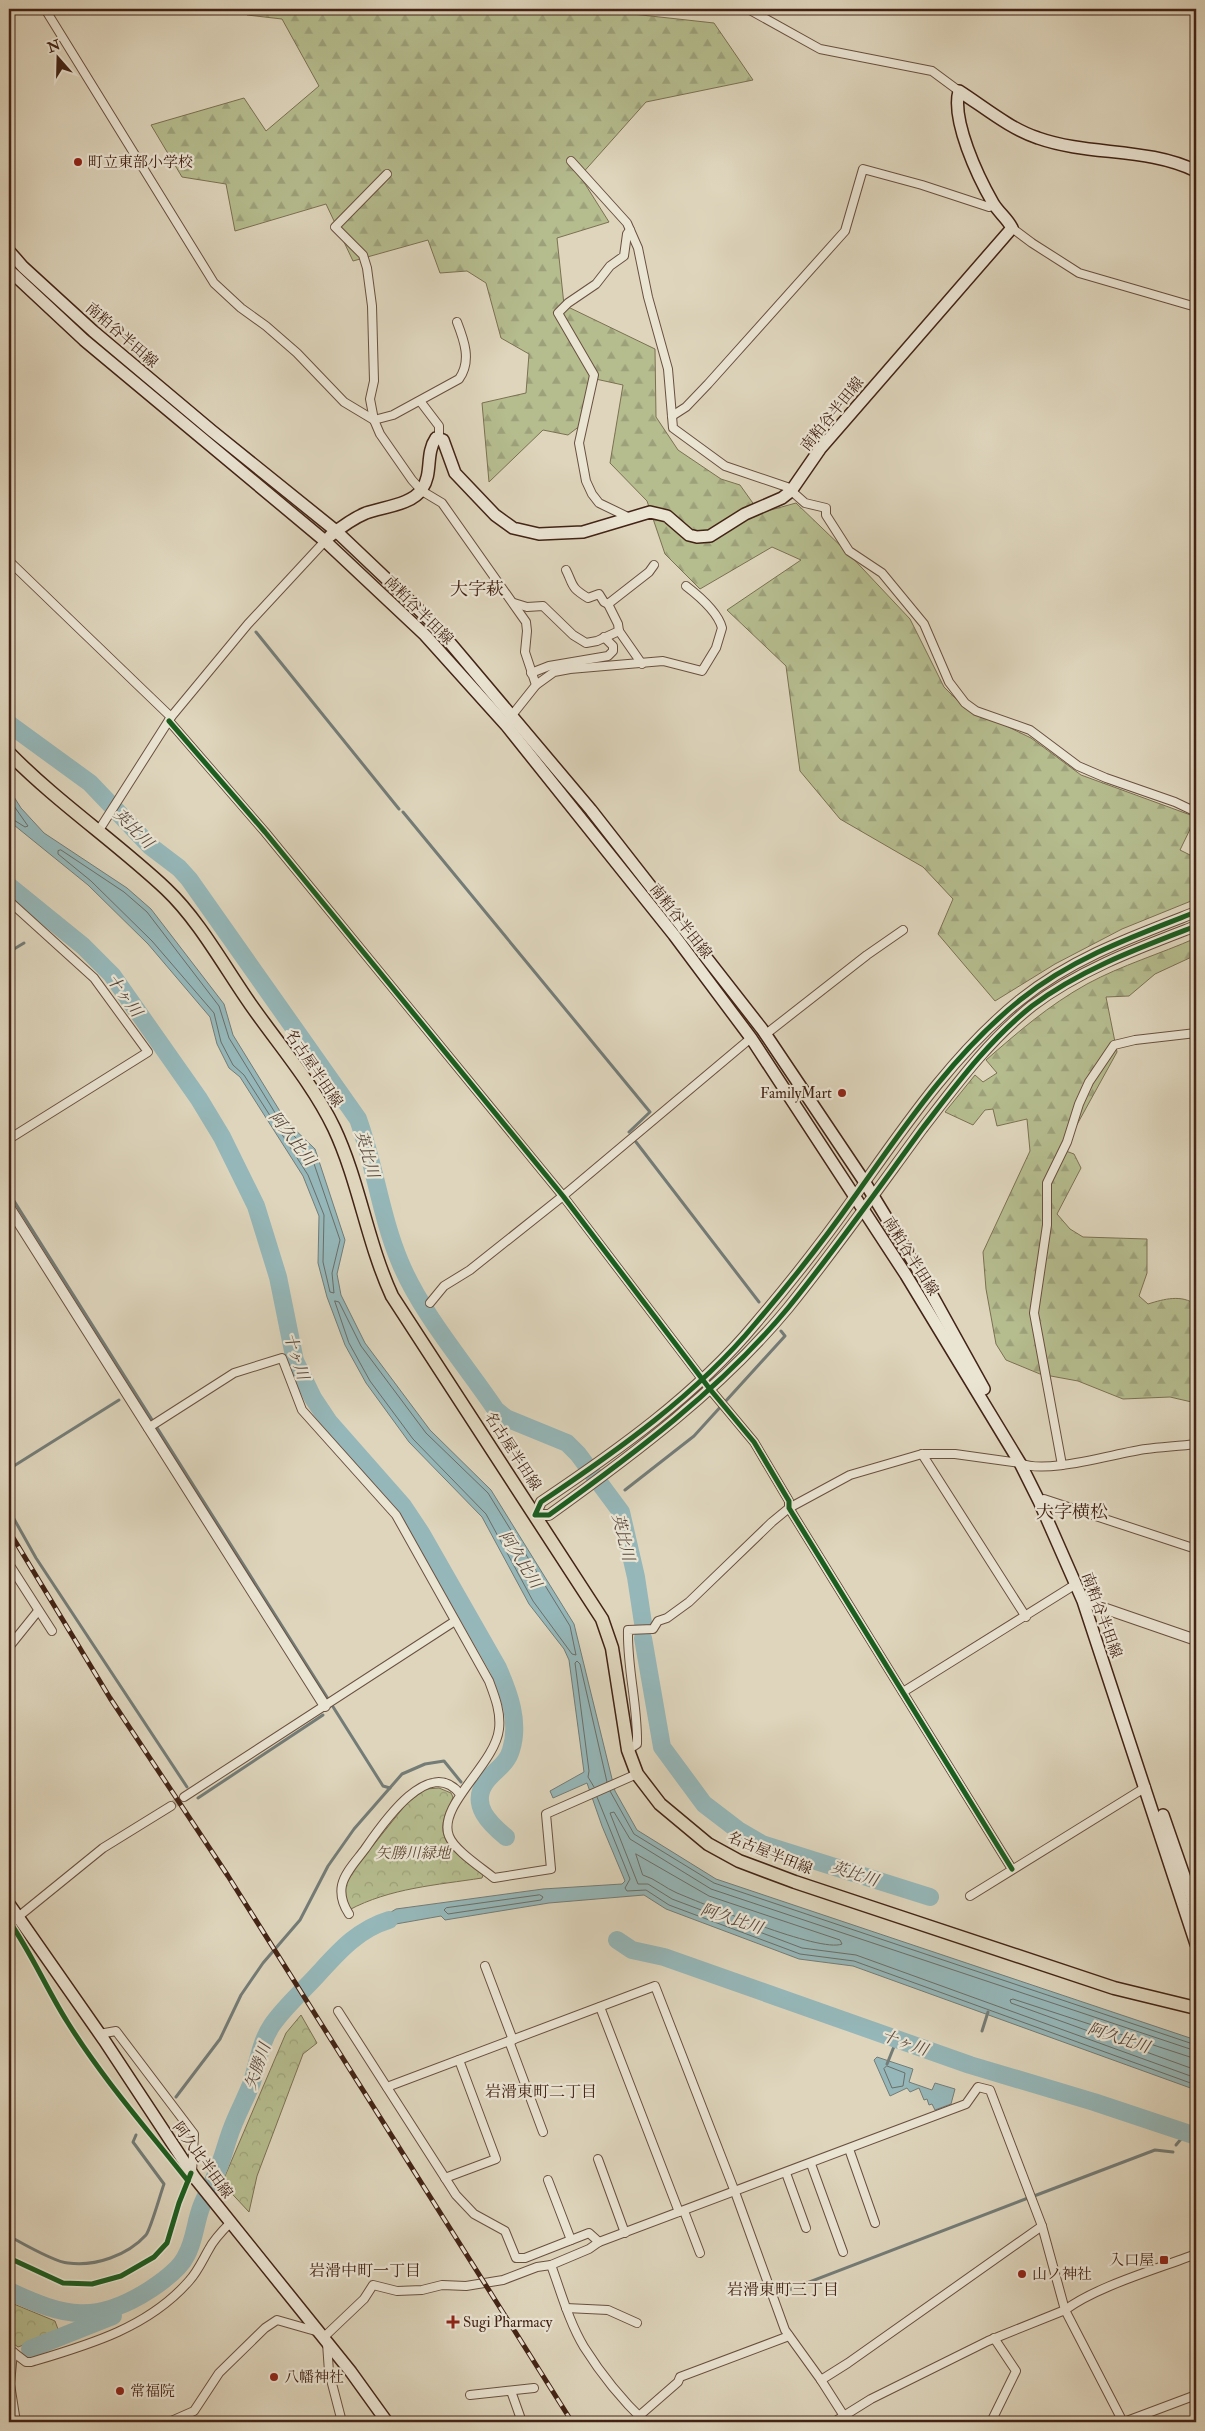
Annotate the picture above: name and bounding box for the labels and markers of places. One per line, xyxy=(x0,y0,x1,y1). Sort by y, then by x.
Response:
place label: 町立東部小学校 xyxy=(88,153,193,172)
marker: 町立東部小学校 xyxy=(72,156,84,168)
place label: FamilyMart xyxy=(760,1084,832,1103)
marker: FamilyMart xyxy=(836,1087,848,1099)
place label: 入口屋 xyxy=(1109,2251,1154,2270)
marker: 入口屋 xyxy=(1158,2254,1170,2266)
place label: 山ノ神社 xyxy=(1032,2265,1092,2284)
marker: 山ノ神社 xyxy=(1016,2268,1028,2280)
place label: Sugi Pharmacy xyxy=(463,2313,553,2332)
marker: Sugi Pharmacy xyxy=(447,2316,459,2328)
place label: 八幡神社 xyxy=(284,2368,344,2387)
marker: 八幡神社 xyxy=(268,2371,280,2383)
place label: 常福院 xyxy=(130,2382,175,2401)
marker: 常福院 xyxy=(114,2385,126,2397)

